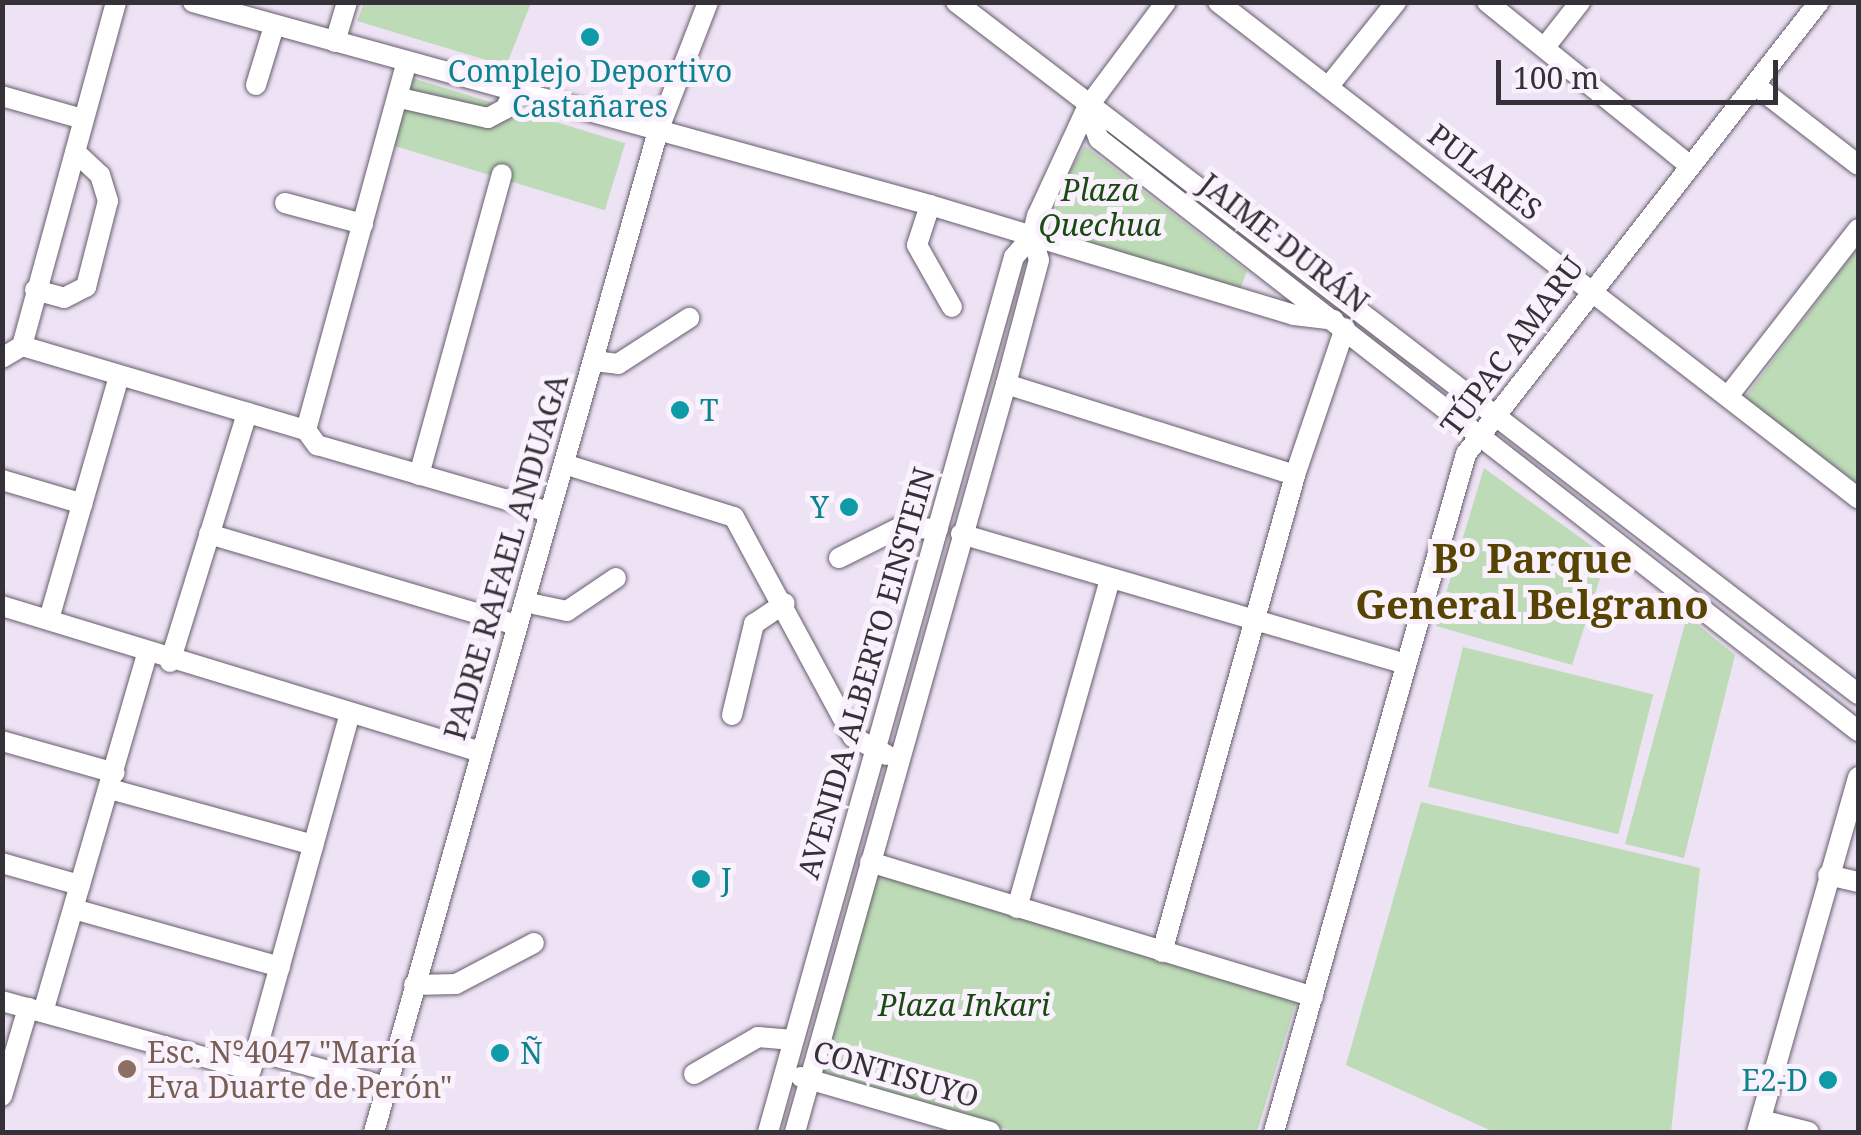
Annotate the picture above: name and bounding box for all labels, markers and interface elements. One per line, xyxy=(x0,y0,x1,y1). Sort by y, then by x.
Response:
marker: Complejo Deportivo Castañares xyxy=(579,26,601,48)
scale bar xyxy=(1501,40,1784,102)
place label: Complejo Deportivo Castañares xyxy=(448,53,732,124)
text: 100 m xyxy=(1513,57,1599,98)
street label: PULARES xyxy=(1421,117,1549,227)
street label: JAIME DURÁN xyxy=(1192,166,1376,320)
park label: Plaza Quechua xyxy=(1039,172,1161,242)
street label: TÚPAC AMARU xyxy=(1433,249,1591,443)
street label: PADRE RAFAEL ANDUAGA xyxy=(437,370,575,744)
place label: T xyxy=(700,392,718,428)
marker: T xyxy=(669,399,691,421)
street label: AVENIDA ALBERTO EINSTEIN xyxy=(790,463,942,883)
place label: Y xyxy=(810,489,829,525)
marker: Y xyxy=(838,496,860,518)
district label: Bº Parque General Belgrano xyxy=(1335,534,1729,628)
place label: J xyxy=(721,861,732,897)
marker: J xyxy=(690,868,712,890)
park label: Plaza Inkari xyxy=(878,987,1050,1023)
street label: CONTISUYO xyxy=(809,1033,983,1115)
place label: Esc. N°4047 "María Eva Duarte de Perón" xyxy=(147,1034,452,1104)
place label: Ñ xyxy=(520,1035,543,1071)
marker: Ñ xyxy=(489,1042,511,1064)
marker: Esc. N°4047 "María Eva Duarte de Perón" xyxy=(116,1058,138,1080)
place label: E2-D xyxy=(1741,1062,1808,1098)
marker: E2-D xyxy=(1817,1069,1839,1091)

